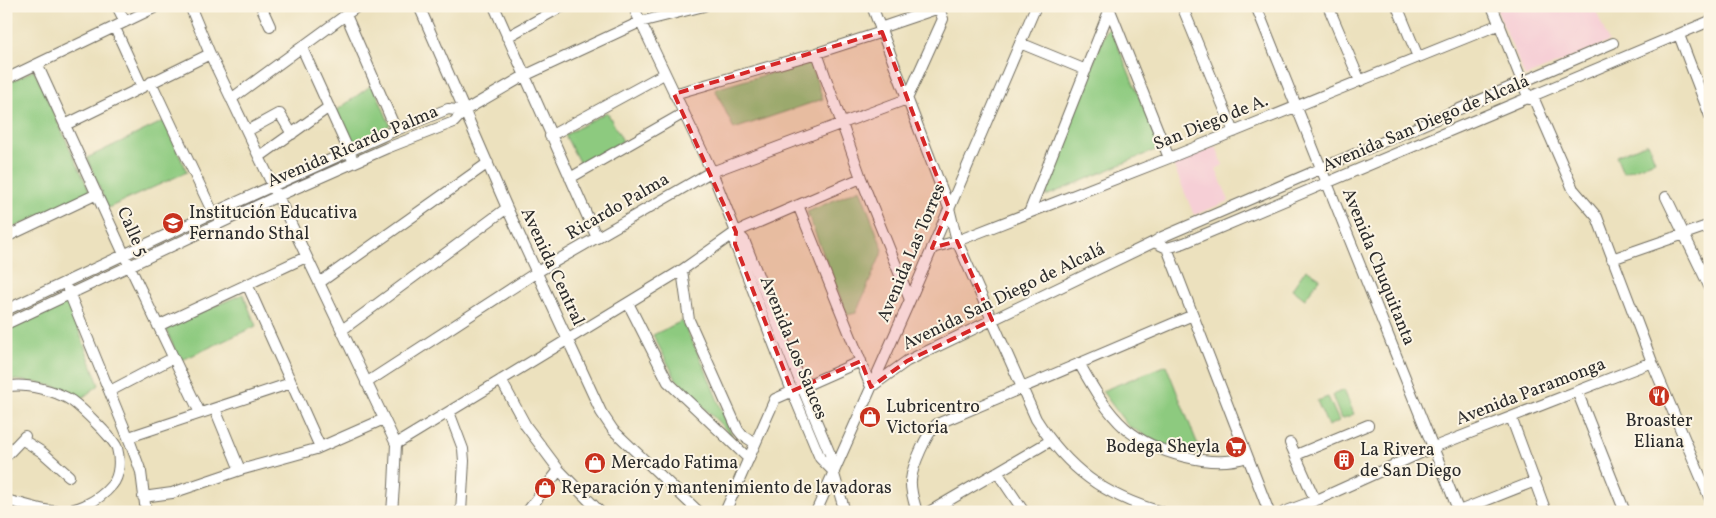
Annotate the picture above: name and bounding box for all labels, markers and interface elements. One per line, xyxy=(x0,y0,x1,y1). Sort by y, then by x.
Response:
street label: Avenida San Diego de Alcalá xyxy=(1319,69,1533,179)
street label: San Diego de A. xyxy=(1150,89,1272,157)
street label: Avenida Ricardo Palma xyxy=(264,100,442,194)
street label: Ricardo Palma xyxy=(562,167,674,247)
street label: Avenida Las Torres xyxy=(872,180,952,326)
street label: Avenida Chuquitanta xyxy=(1335,185,1421,349)
place label: Institución Educativa Fernando Sthal xyxy=(189,201,358,247)
street label: Calle 5 xyxy=(110,203,154,261)
street label: Avenida Central xyxy=(514,204,590,330)
school or university icon: Institución Educativa Fernando Sthal xyxy=(161,211,185,235)
street label: Avenida San Diego de Alcalá xyxy=(898,237,1110,357)
street label: Avenida Los Sauces xyxy=(753,273,833,423)
street label: Avenida Paramonga xyxy=(1452,352,1610,432)
restaurant icon: Broaster Eliana xyxy=(1647,384,1671,408)
place label: Lubricentro Victoria xyxy=(886,395,980,441)
shop icon: Lubricentro Victoria xyxy=(858,405,882,429)
place label: Broaster Eliana xyxy=(1625,409,1693,455)
place label: Bodega Sheyla xyxy=(1106,435,1220,460)
supermarket icon: Bodega Sheyla xyxy=(1224,435,1248,459)
place label: La Rivera de San Diego xyxy=(1360,438,1461,484)
building icon: La Rivera de San Diego xyxy=(1332,448,1356,472)
shop icon: Mercado Fatima xyxy=(583,451,607,475)
place label: Mercado Fatima xyxy=(611,451,738,476)
shop icon: Reparación y mantenimiento de lavadoras xyxy=(533,476,557,500)
place label: Reparación y mantenimiento de lavadoras xyxy=(561,476,892,501)

